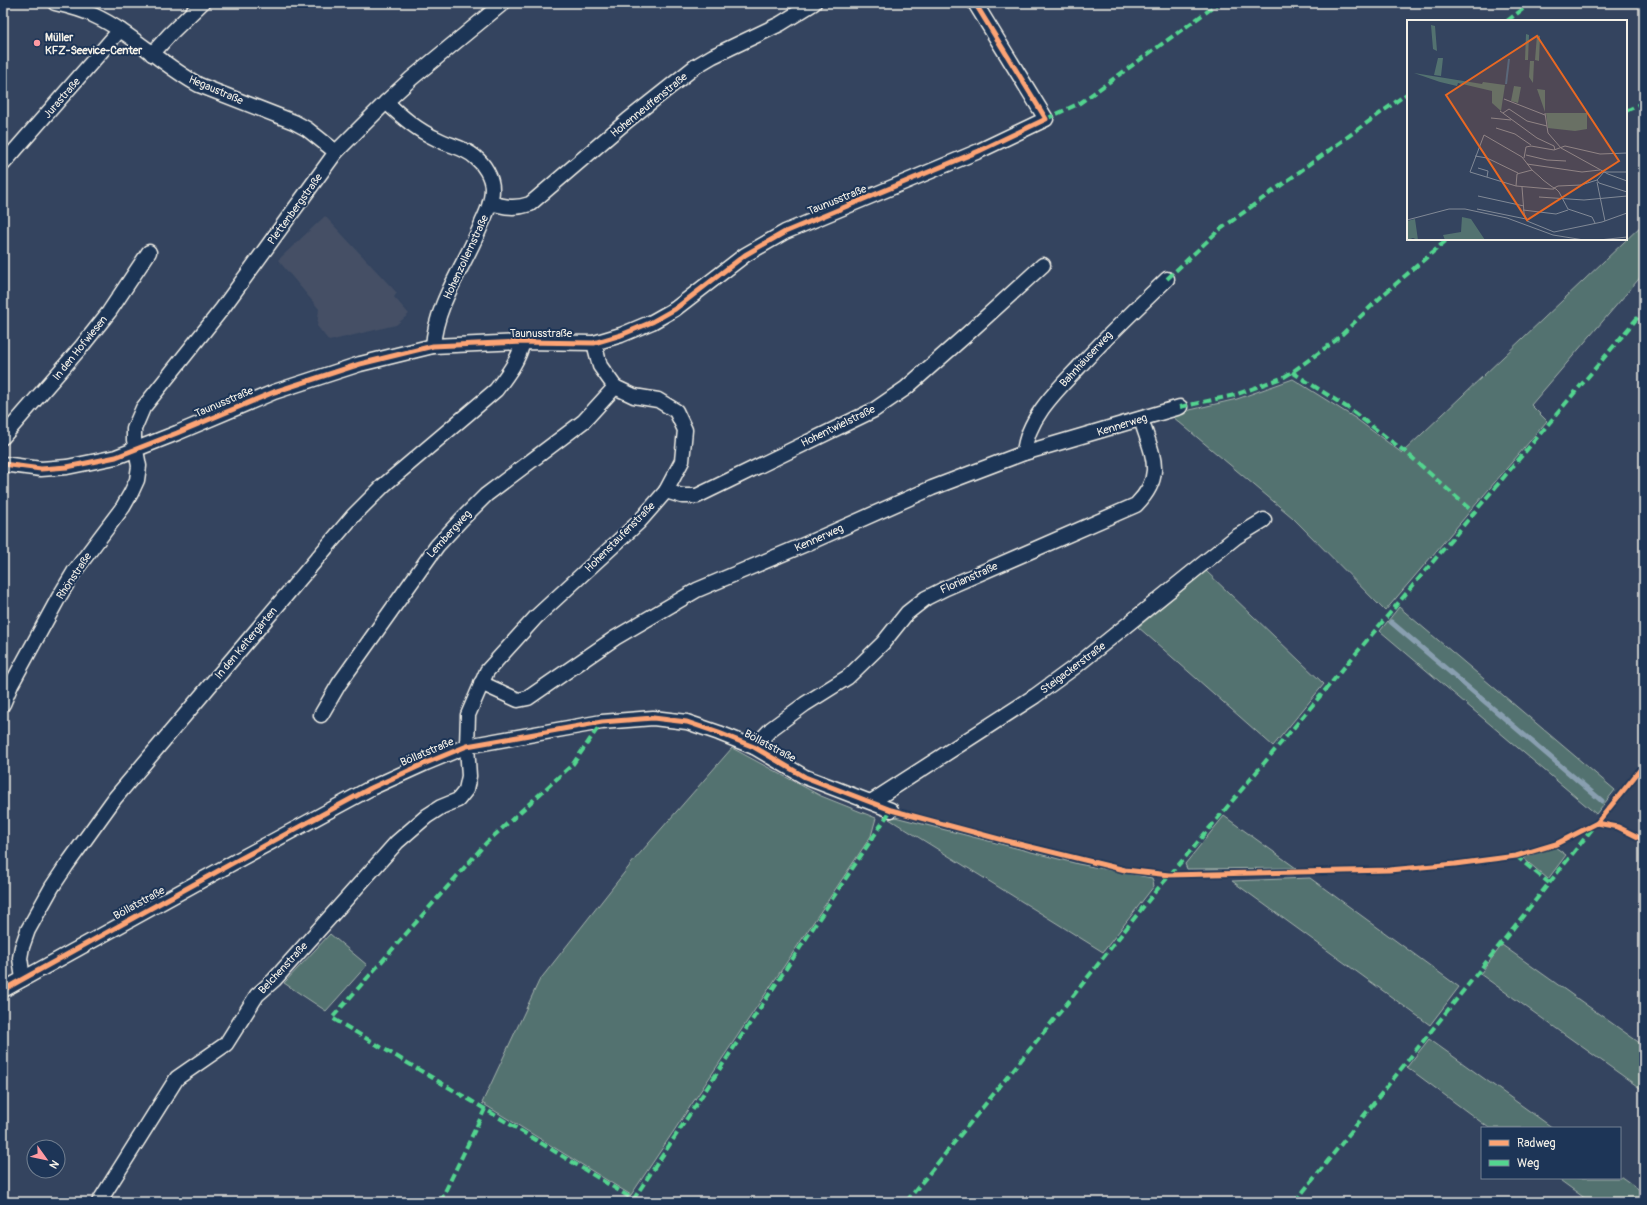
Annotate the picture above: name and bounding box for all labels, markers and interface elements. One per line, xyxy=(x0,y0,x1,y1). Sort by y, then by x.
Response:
inset map xyxy=(1407,20,1627,240)
place label: Müller KFZ-Seevice-Center xyxy=(45,31,143,57)
marker: Müller KFZ-Seevice-Center xyxy=(32,38,42,48)
street label: Hohenneuffenstraße xyxy=(608,70,690,140)
street label: Hegaustraße xyxy=(187,73,246,107)
street label: Jurastraße xyxy=(41,75,84,121)
street label: Plettenbergstraße xyxy=(265,171,325,247)
street label: Taunusstraße xyxy=(806,182,869,218)
street label: Hohenzollernstraße xyxy=(441,212,491,301)
street label: In den Hofwiesen xyxy=(50,313,110,383)
street label: Taunusstraße xyxy=(510,327,573,340)
street label: Bahnhäuserweg xyxy=(1057,328,1115,390)
street label: Taunusstraße xyxy=(193,384,256,420)
street label: Hohentwielstraße xyxy=(799,402,878,450)
street label: Kennerweg xyxy=(1095,411,1149,439)
street label: Hohenstaufenstraße xyxy=(582,499,658,575)
street label: Lembergweg xyxy=(424,507,474,561)
street label: Kennerweg xyxy=(793,521,846,555)
street label: Rhönstraße xyxy=(54,550,95,602)
street label: Florianstraße xyxy=(938,559,1000,596)
street label: In den Keltergärten xyxy=(212,604,280,682)
street label: Steigackerstraße xyxy=(1038,639,1109,697)
street label: Böllatstraße xyxy=(742,727,799,765)
street label: Böllatstraße xyxy=(398,735,456,769)
street label: Böllatstraße xyxy=(111,883,167,922)
street label: Belchenstraße xyxy=(256,939,311,997)
legend xyxy=(1481,1127,1621,1179)
text: Radweg xyxy=(1517,1136,1555,1151)
north arrow xyxy=(26,1139,66,1179)
text: Weg xyxy=(1517,1156,1539,1171)
text: N xyxy=(46,1158,61,1171)

